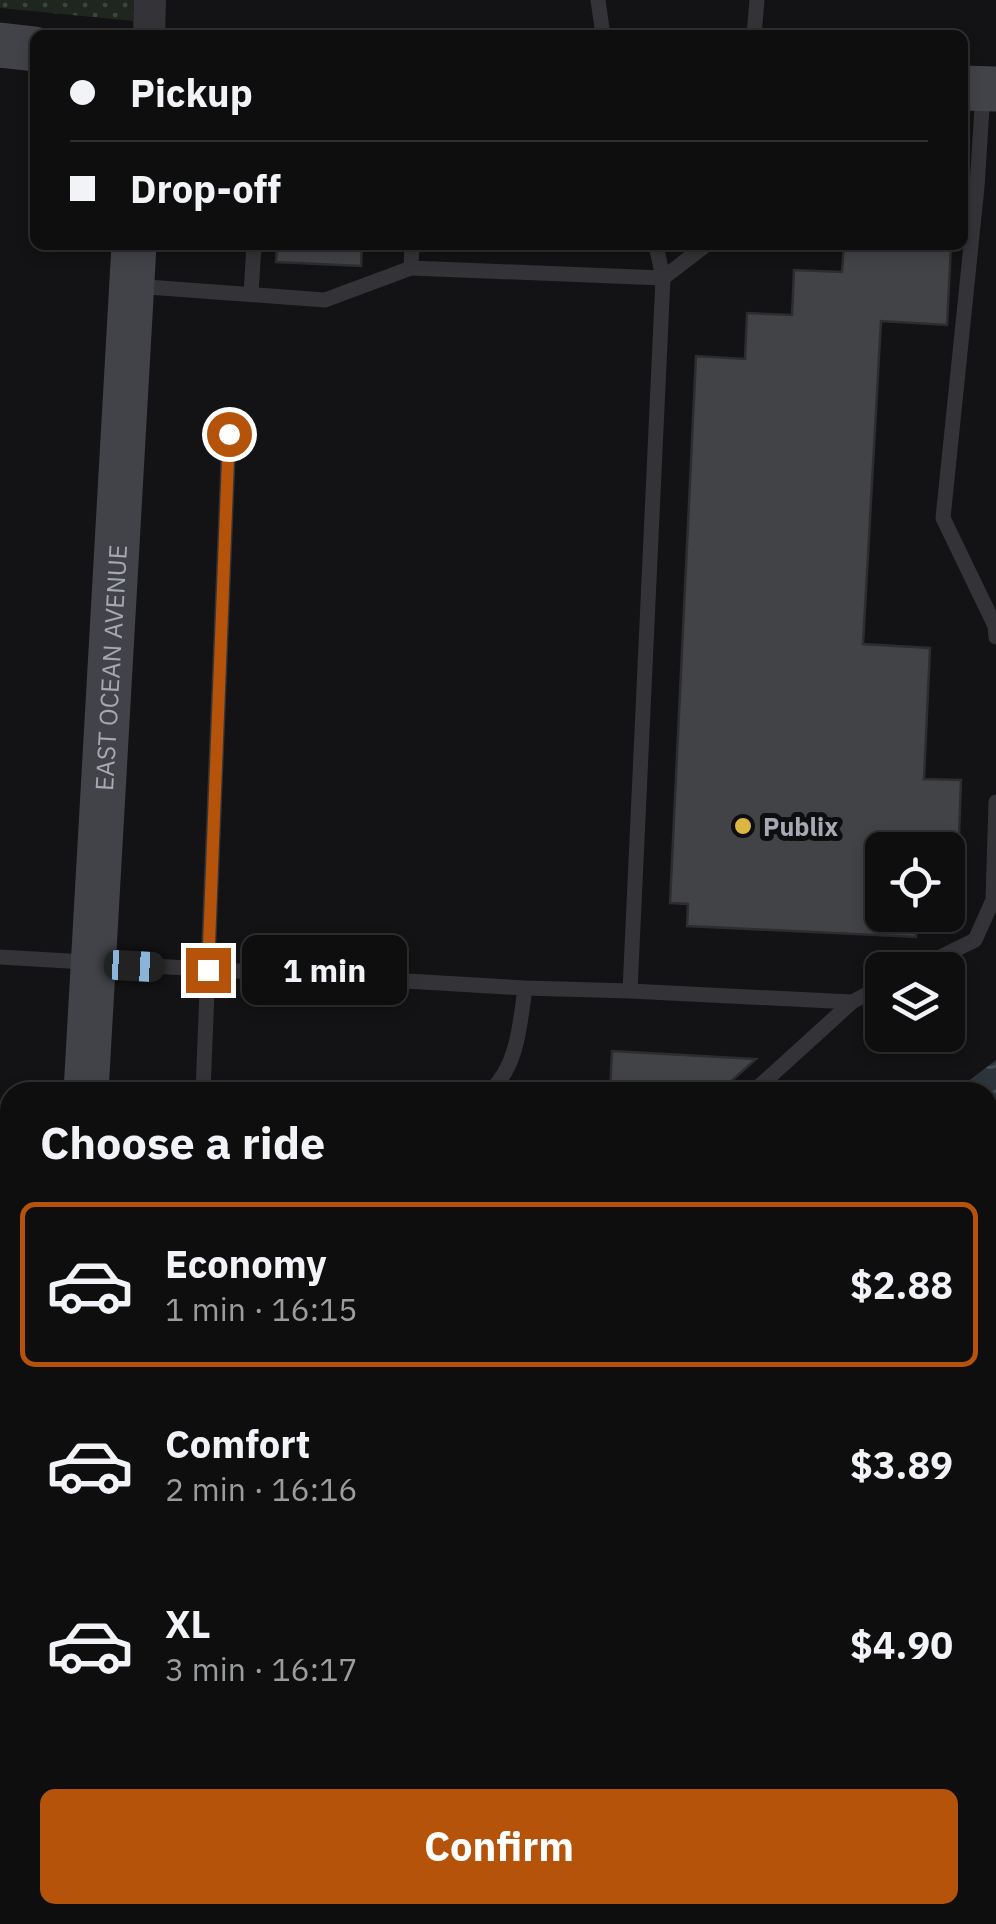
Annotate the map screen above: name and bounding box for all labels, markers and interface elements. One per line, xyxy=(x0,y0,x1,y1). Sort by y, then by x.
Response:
text: Pickup xyxy=(130,68,253,117)
text: Drop-off xyxy=(130,164,281,213)
route start xyxy=(207,412,252,457)
street label: EAST OCEAN AVENUE xyxy=(87,544,133,792)
place label: Publix xyxy=(763,810,838,843)
marker: Publix xyxy=(732,815,754,837)
map controls xyxy=(865,832,965,1052)
button: locate xyxy=(865,832,965,932)
callout: 1 min xyxy=(243,935,408,1005)
route end xyxy=(186,948,231,993)
car xyxy=(103,949,165,983)
text: 1 min xyxy=(283,949,366,991)
button: layers xyxy=(865,952,965,1052)
text: Choose a ride xyxy=(40,1113,325,1171)
text: Economy xyxy=(165,1239,327,1288)
icon: car xyxy=(45,1240,135,1330)
text: $2.88 xyxy=(850,1260,953,1309)
text: 1 min · 16:15 xyxy=(165,1288,358,1330)
text: Comfort xyxy=(165,1419,310,1468)
icon: car xyxy=(45,1420,135,1510)
text: $3.89 xyxy=(850,1440,953,1489)
text: 2 min · 16:16 xyxy=(165,1468,358,1510)
text: XL xyxy=(165,1599,211,1648)
icon: car xyxy=(45,1600,135,1690)
text: $4.90 xyxy=(850,1620,953,1669)
text: 3 min · 16:17 xyxy=(165,1648,358,1690)
button: Confirm xyxy=(40,1789,958,1904)

